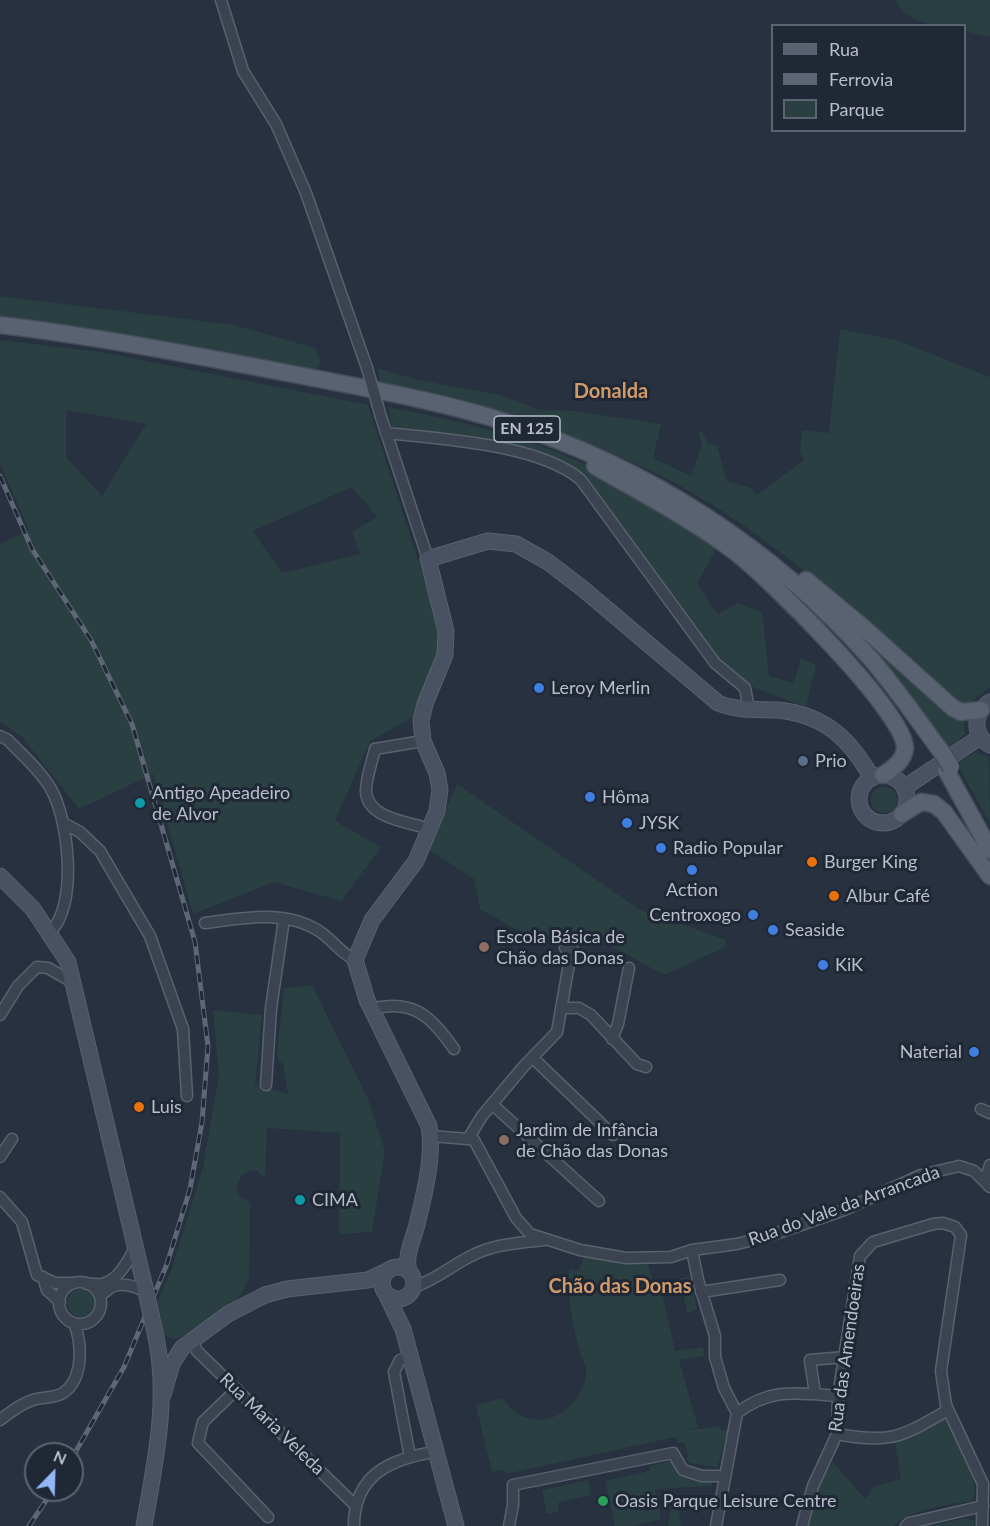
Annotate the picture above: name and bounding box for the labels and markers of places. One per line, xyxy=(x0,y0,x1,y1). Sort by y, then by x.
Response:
place label: Leroy Merlin xyxy=(551,677,650,699)
marker: Leroy Merlin xyxy=(532,681,546,695)
place label: Prio xyxy=(815,750,847,772)
marker: Prio xyxy=(796,754,810,768)
place label: Antigo Apeadeiro de Alvor xyxy=(152,782,290,824)
place label: Hôma xyxy=(602,786,649,808)
marker: Hôma xyxy=(583,790,597,804)
marker: Antigo Apeadeiro de Alvor xyxy=(133,796,147,810)
place label: JYSK xyxy=(639,812,679,834)
marker: JYSK xyxy=(620,816,634,830)
place label: Radio Popular xyxy=(673,837,783,859)
marker: Radio Popular xyxy=(654,841,668,855)
place label: Burger King xyxy=(824,851,917,873)
marker: Burger King xyxy=(805,855,819,869)
marker: Action xyxy=(685,863,699,877)
place label: Action xyxy=(666,879,718,901)
place label: Albur Café xyxy=(846,885,930,907)
marker: Albur Café xyxy=(827,889,841,903)
place label: Centroxogo xyxy=(649,904,741,926)
marker: Centroxogo xyxy=(746,908,760,922)
place label: Seaside xyxy=(785,919,845,941)
marker: Seaside xyxy=(766,923,780,937)
place label: Escola Básica de Chão das Donas xyxy=(496,926,625,968)
marker: Escola Básica de Chão das Donas xyxy=(477,940,491,954)
place label: KiK xyxy=(835,954,863,976)
marker: KiK xyxy=(816,958,830,972)
place label: Naterial xyxy=(900,1041,962,1063)
marker: Naterial xyxy=(967,1045,981,1059)
place label: Luis xyxy=(151,1096,182,1118)
marker: Luis xyxy=(132,1100,146,1114)
place label: Jardim de Infância de Chão das Donas xyxy=(516,1119,668,1162)
marker: Jardim de Infância de Chão das Donas xyxy=(497,1133,511,1147)
place label: CIMA xyxy=(312,1189,358,1211)
marker: CIMA xyxy=(293,1193,307,1207)
place label: Oasis Parque Leisure Centre xyxy=(615,1490,836,1512)
marker: Oasis Parque Leisure Centre xyxy=(596,1494,610,1508)

